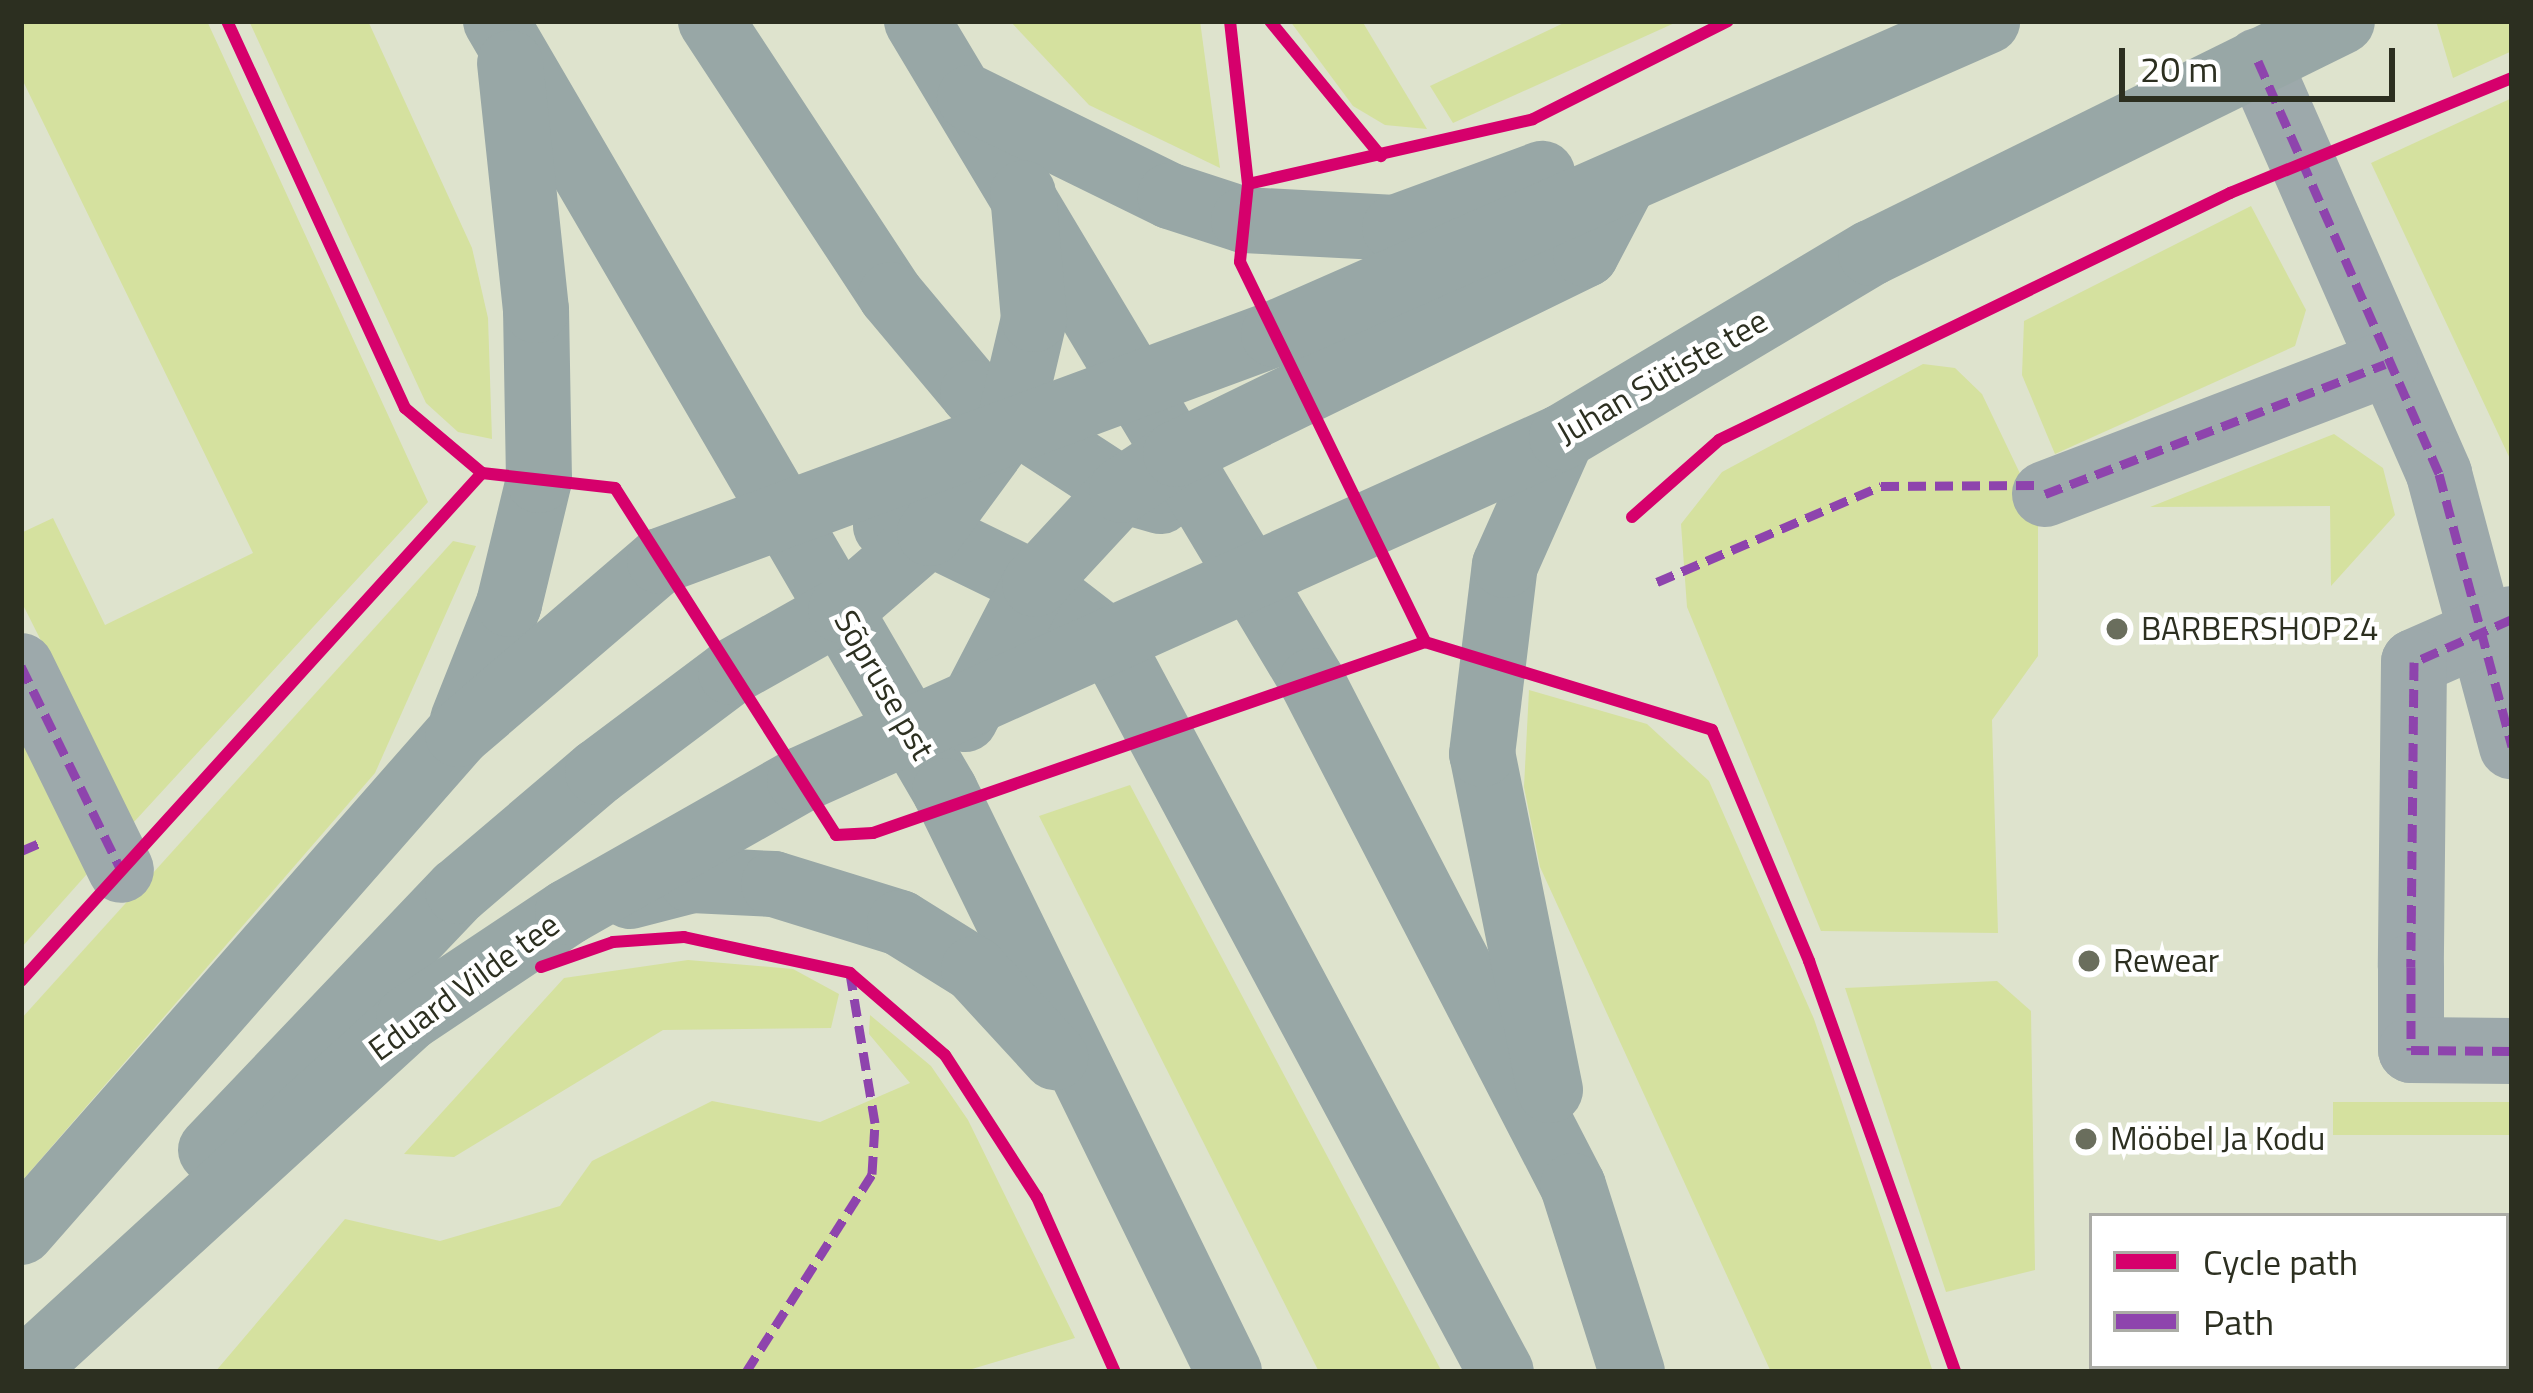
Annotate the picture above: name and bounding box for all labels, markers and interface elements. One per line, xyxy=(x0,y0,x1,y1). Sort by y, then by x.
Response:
scale bar xyxy=(2125,24,2401,98)
text: 20 m xyxy=(2140,41,2218,96)
street label: Juhan Sütiste tee xyxy=(1550,301,1774,453)
street label: Sõpruse pst xyxy=(826,604,942,766)
place label: BARBERSHOP24 xyxy=(2141,609,2378,649)
marker: BARBERSHOP24 xyxy=(2104,616,2130,642)
street label: Eduard Vilde tee xyxy=(361,905,567,1069)
place label: Rewear xyxy=(2113,941,2219,981)
marker: Rewear xyxy=(2076,948,2102,974)
place label: Mööbel Ja Kodu xyxy=(2110,1119,2325,1159)
marker: Mööbel Ja Kodu xyxy=(2073,1126,2099,1152)
legend xyxy=(2089,1213,2509,1369)
text: Cycle path xyxy=(2203,1234,2358,1289)
text: Path xyxy=(2203,1294,2274,1349)

